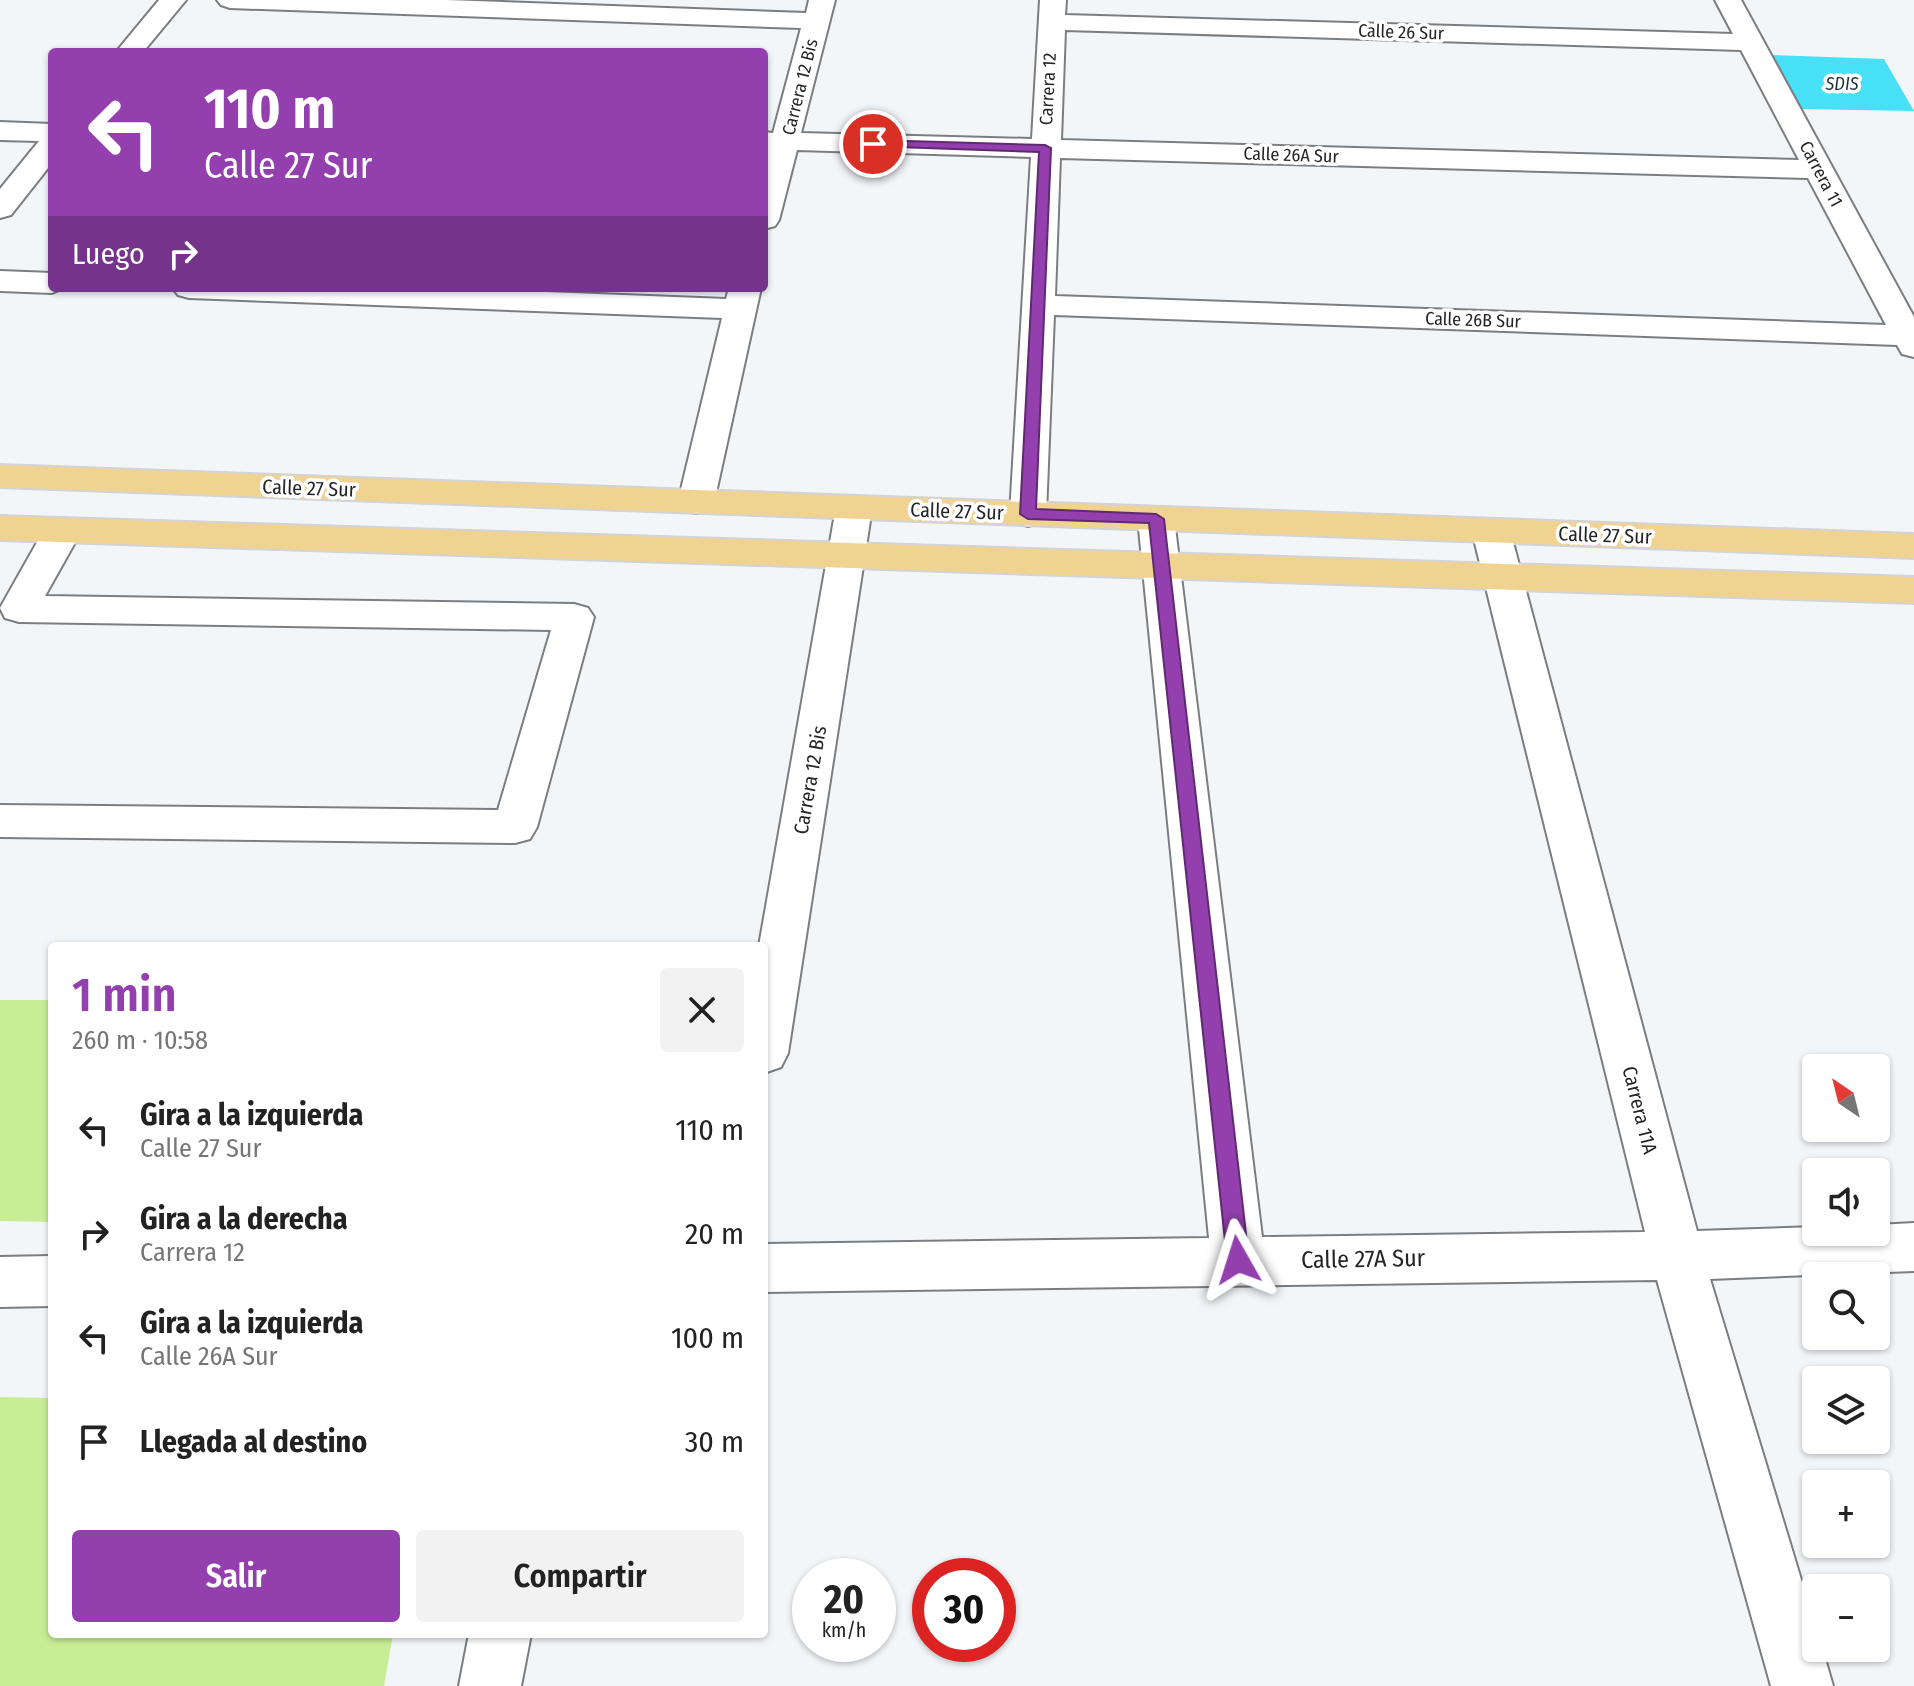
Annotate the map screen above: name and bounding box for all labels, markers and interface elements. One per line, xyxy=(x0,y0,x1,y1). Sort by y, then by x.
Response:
street label: Calle 26 Sur xyxy=(1358,20,1445,45)
street label: Carrera 12 Bis xyxy=(777,36,823,138)
street label: Carrera 12 xyxy=(1035,52,1061,126)
water label: SDIS xyxy=(1825,73,1859,95)
text: 110 m xyxy=(204,76,335,143)
icon: left xyxy=(72,80,176,184)
pin xyxy=(839,110,907,178)
icon: arrive xyxy=(851,122,895,166)
street label: Carrera 11 xyxy=(1795,137,1847,211)
street label: Calle 26A Sur xyxy=(1243,142,1340,168)
text: Calle 27 Sur xyxy=(204,144,372,188)
icon: right xyxy=(161,232,205,276)
text: Luego xyxy=(72,236,145,272)
street label: Calle 26B Sur xyxy=(1425,307,1522,333)
street label: Calle 27 Sur xyxy=(262,474,356,502)
street label: Calle 27 Sur xyxy=(910,497,1004,525)
street label: Calle 27 Sur xyxy=(1558,521,1652,549)
street label: Carrera 12 Bis xyxy=(789,724,831,836)
text: 1 min xyxy=(72,966,177,1024)
button: close xyxy=(660,968,744,1052)
text: 260 m · 10:58 xyxy=(72,1025,208,1056)
north arrow xyxy=(1802,1054,1890,1142)
map controls xyxy=(1802,1054,1890,1662)
street label: Carrera 11A xyxy=(1618,1064,1663,1157)
text: Gira a la izquierda xyxy=(140,1097,363,1133)
icon: left xyxy=(72,1108,116,1152)
text: 110 m xyxy=(675,1112,744,1148)
text: Calle 27 Sur xyxy=(140,1133,261,1164)
button: sound xyxy=(1802,1158,1890,1246)
text: Gira a la derecha xyxy=(140,1201,348,1237)
icon: right xyxy=(72,1212,116,1256)
text: 20 m xyxy=(685,1216,744,1252)
position arrow xyxy=(1196,1218,1280,1302)
text: Carrera 12 xyxy=(140,1237,245,1268)
street label: Calle 27A Sur xyxy=(1301,1244,1426,1274)
button: search xyxy=(1802,1262,1890,1350)
text: Gira a la izquierda xyxy=(140,1305,363,1341)
icon: left xyxy=(72,1316,116,1360)
text: 100 m xyxy=(671,1320,744,1356)
text: Calle 26A Sur xyxy=(140,1341,278,1372)
button: layers xyxy=(1802,1366,1890,1454)
icon: arrive xyxy=(72,1420,116,1464)
text: Llegada al destino xyxy=(140,1424,367,1460)
text: 30 m xyxy=(685,1424,744,1460)
button: + xyxy=(1802,1470,1890,1558)
button: Salir xyxy=(72,1530,400,1622)
button: Compartir xyxy=(416,1530,744,1622)
speed limit sign: 30 xyxy=(912,1558,1016,1662)
button: − xyxy=(1802,1574,1890,1662)
text: 20 xyxy=(824,1576,864,1624)
text: km/h xyxy=(822,1618,866,1642)

